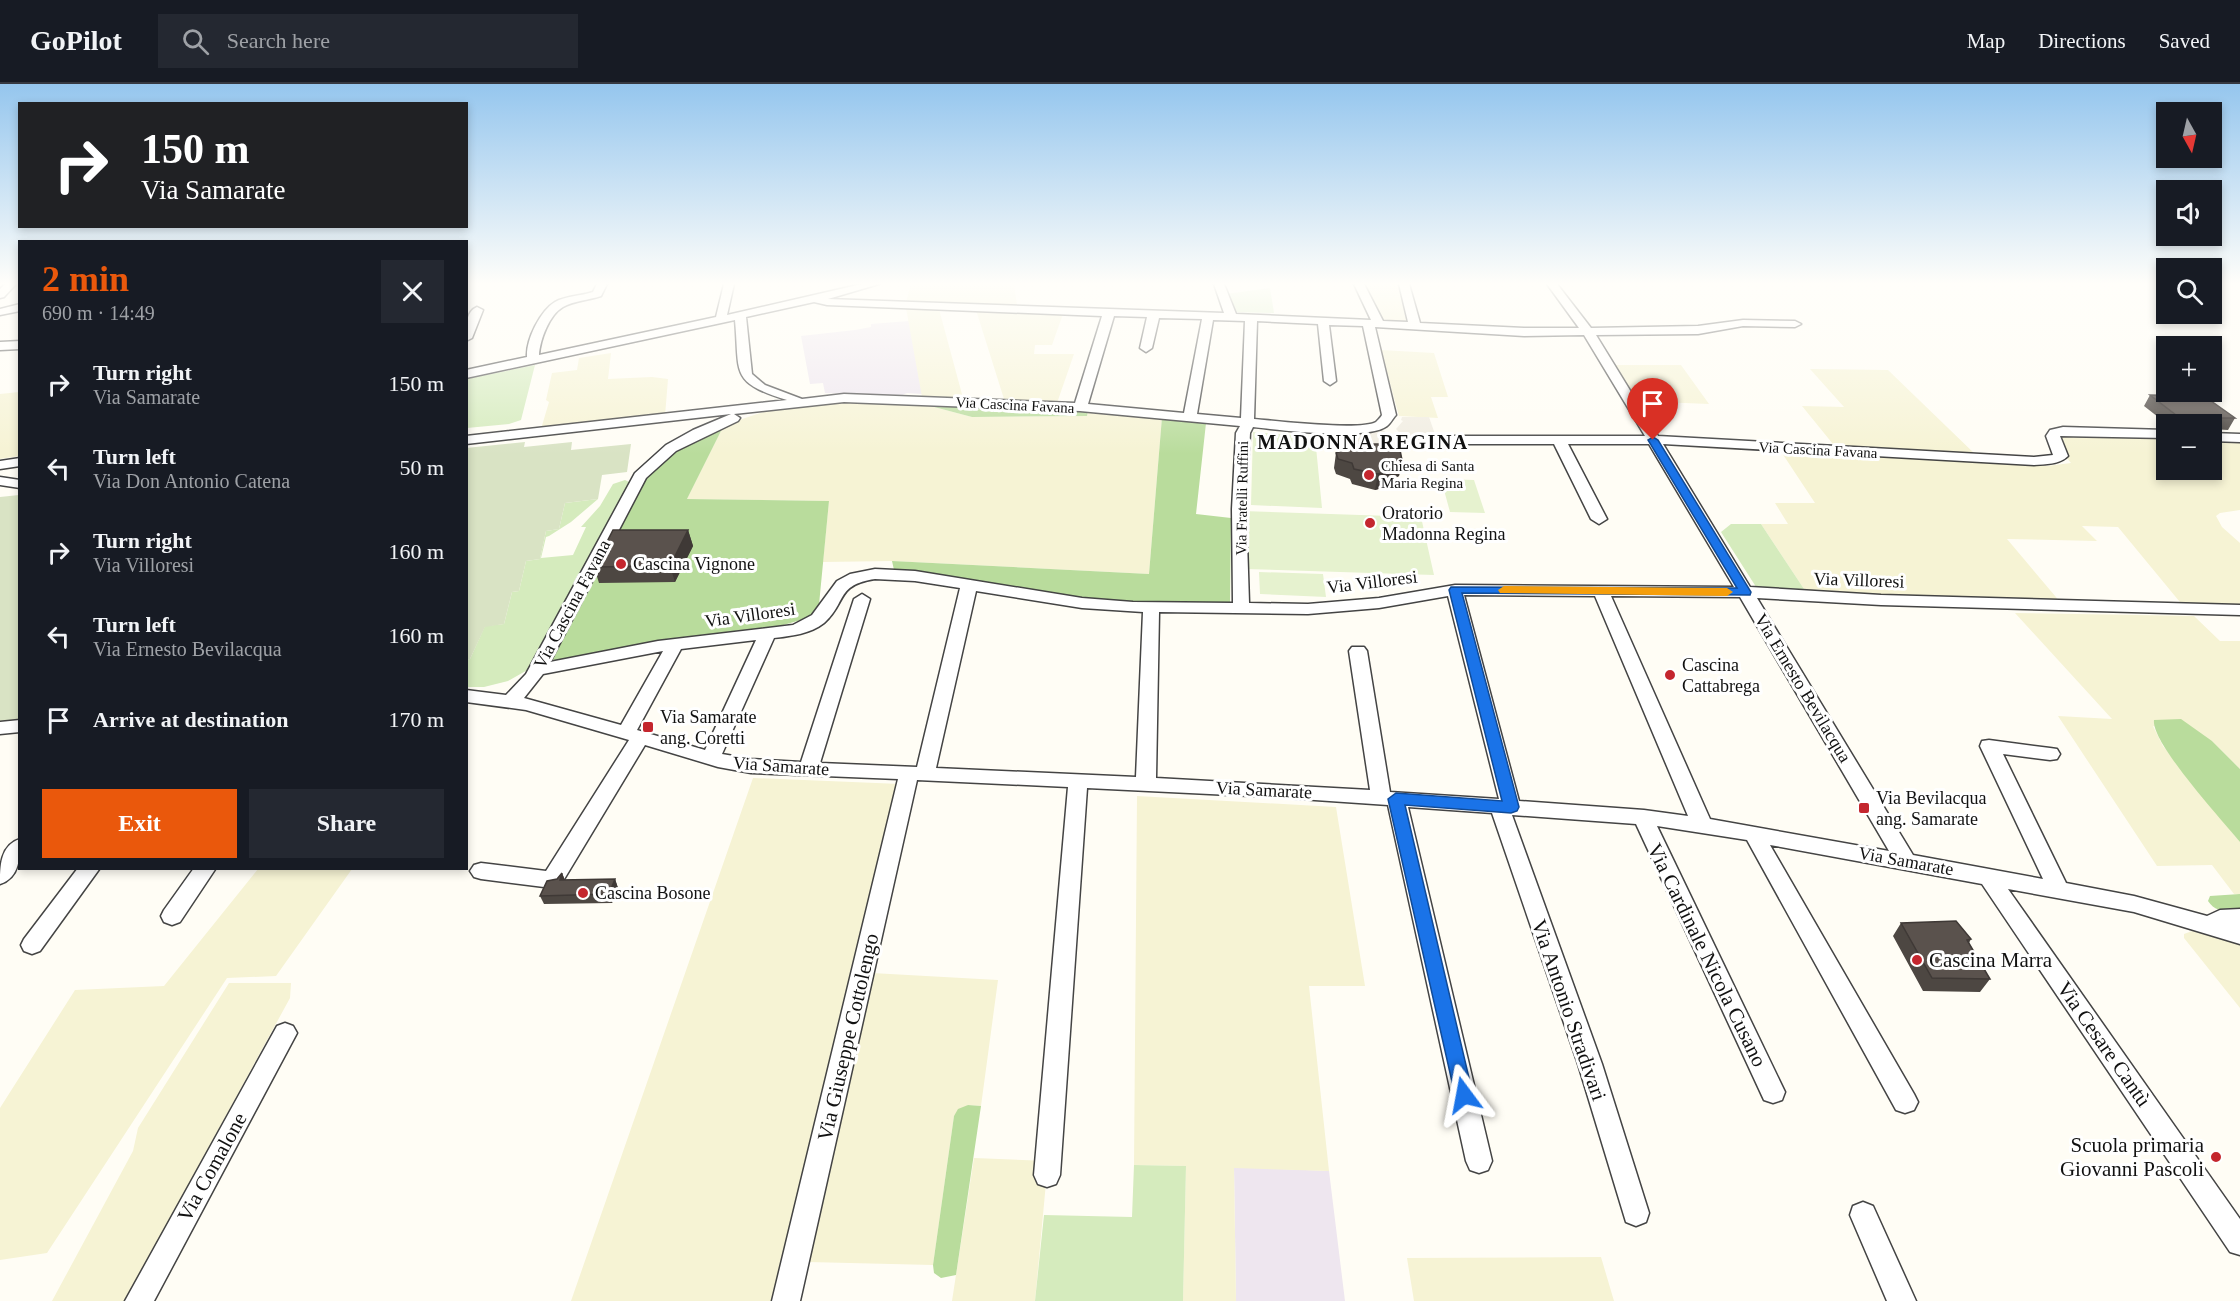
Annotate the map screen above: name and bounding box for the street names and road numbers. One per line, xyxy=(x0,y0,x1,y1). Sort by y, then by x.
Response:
street label: Via Cascina Favana xyxy=(955,394,1075,416)
street label: Via Cascina Favana xyxy=(1758,439,1878,461)
street label: Via Fratelli Ruffini xyxy=(1233,441,1251,555)
street label: Via Cascina Favana xyxy=(530,536,614,672)
street label: Via Villoresi xyxy=(1326,567,1418,597)
street label: Via Villoresi xyxy=(1813,568,1905,592)
street label: Via Villoresi xyxy=(704,599,796,631)
street label: Via Ernesto Bevilacqua xyxy=(1751,610,1855,766)
street label: Via Samarate xyxy=(732,753,830,779)
street label: Via Samarate xyxy=(1215,777,1313,803)
street label: Via Cardinale Nicola Cusano xyxy=(1642,839,1772,1071)
street label: Via Samarate xyxy=(1857,843,1955,879)
street label: Via Antonio Stradivari xyxy=(1527,916,1611,1104)
street label: Via Giuseppe Cottolengo xyxy=(812,931,884,1143)
street label: Via Cesare Cantù xyxy=(2052,977,2156,1111)
street label: Via Comalone xyxy=(172,1108,252,1226)

